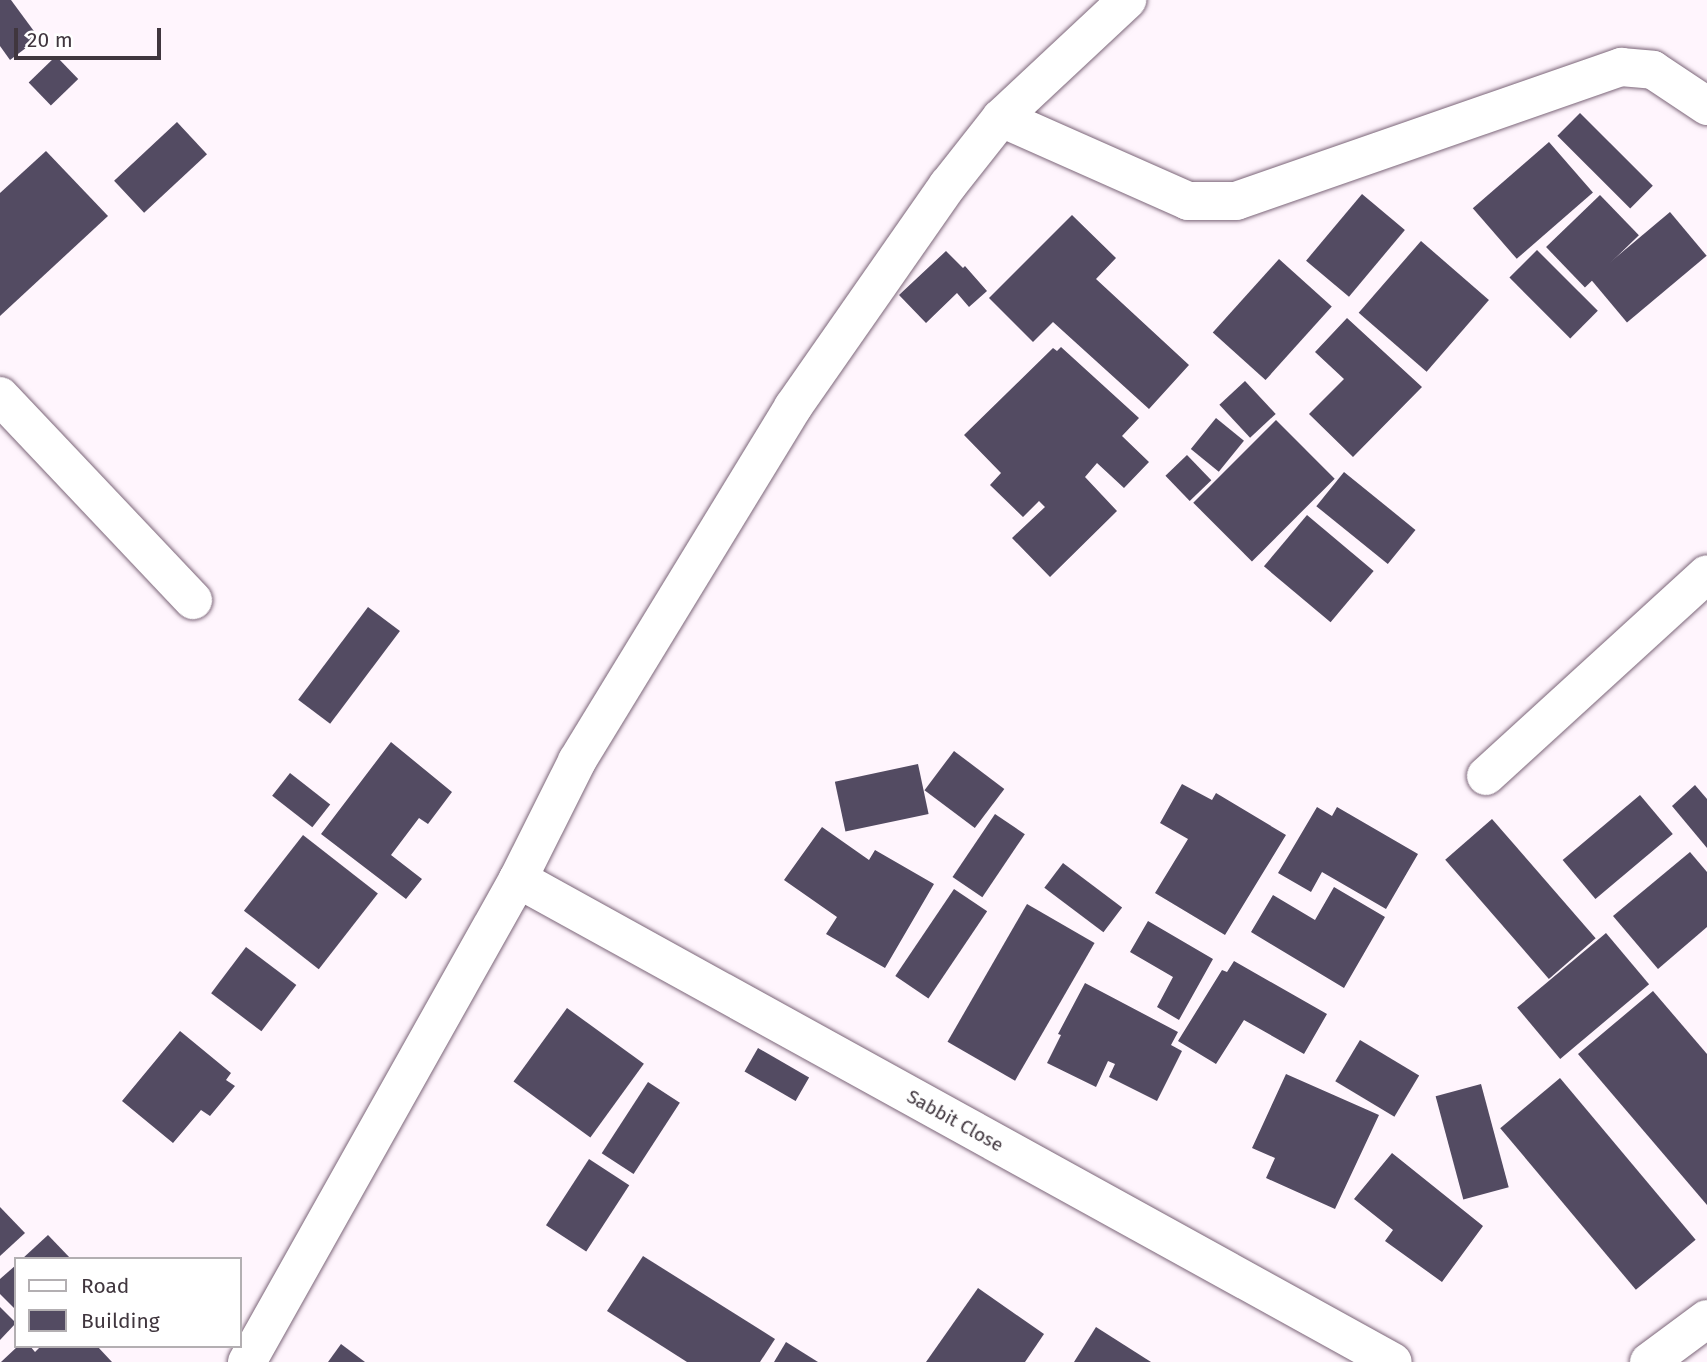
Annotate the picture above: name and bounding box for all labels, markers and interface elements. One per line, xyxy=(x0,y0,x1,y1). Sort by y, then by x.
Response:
scale bar xyxy=(18,14,164,58)
text: 20 m xyxy=(27,27,73,53)
street label: Sabbit Close xyxy=(903,1085,1007,1157)
legend xyxy=(14,1257,242,1348)
text: Road xyxy=(81,1273,129,1299)
text: Building xyxy=(81,1308,160,1334)

